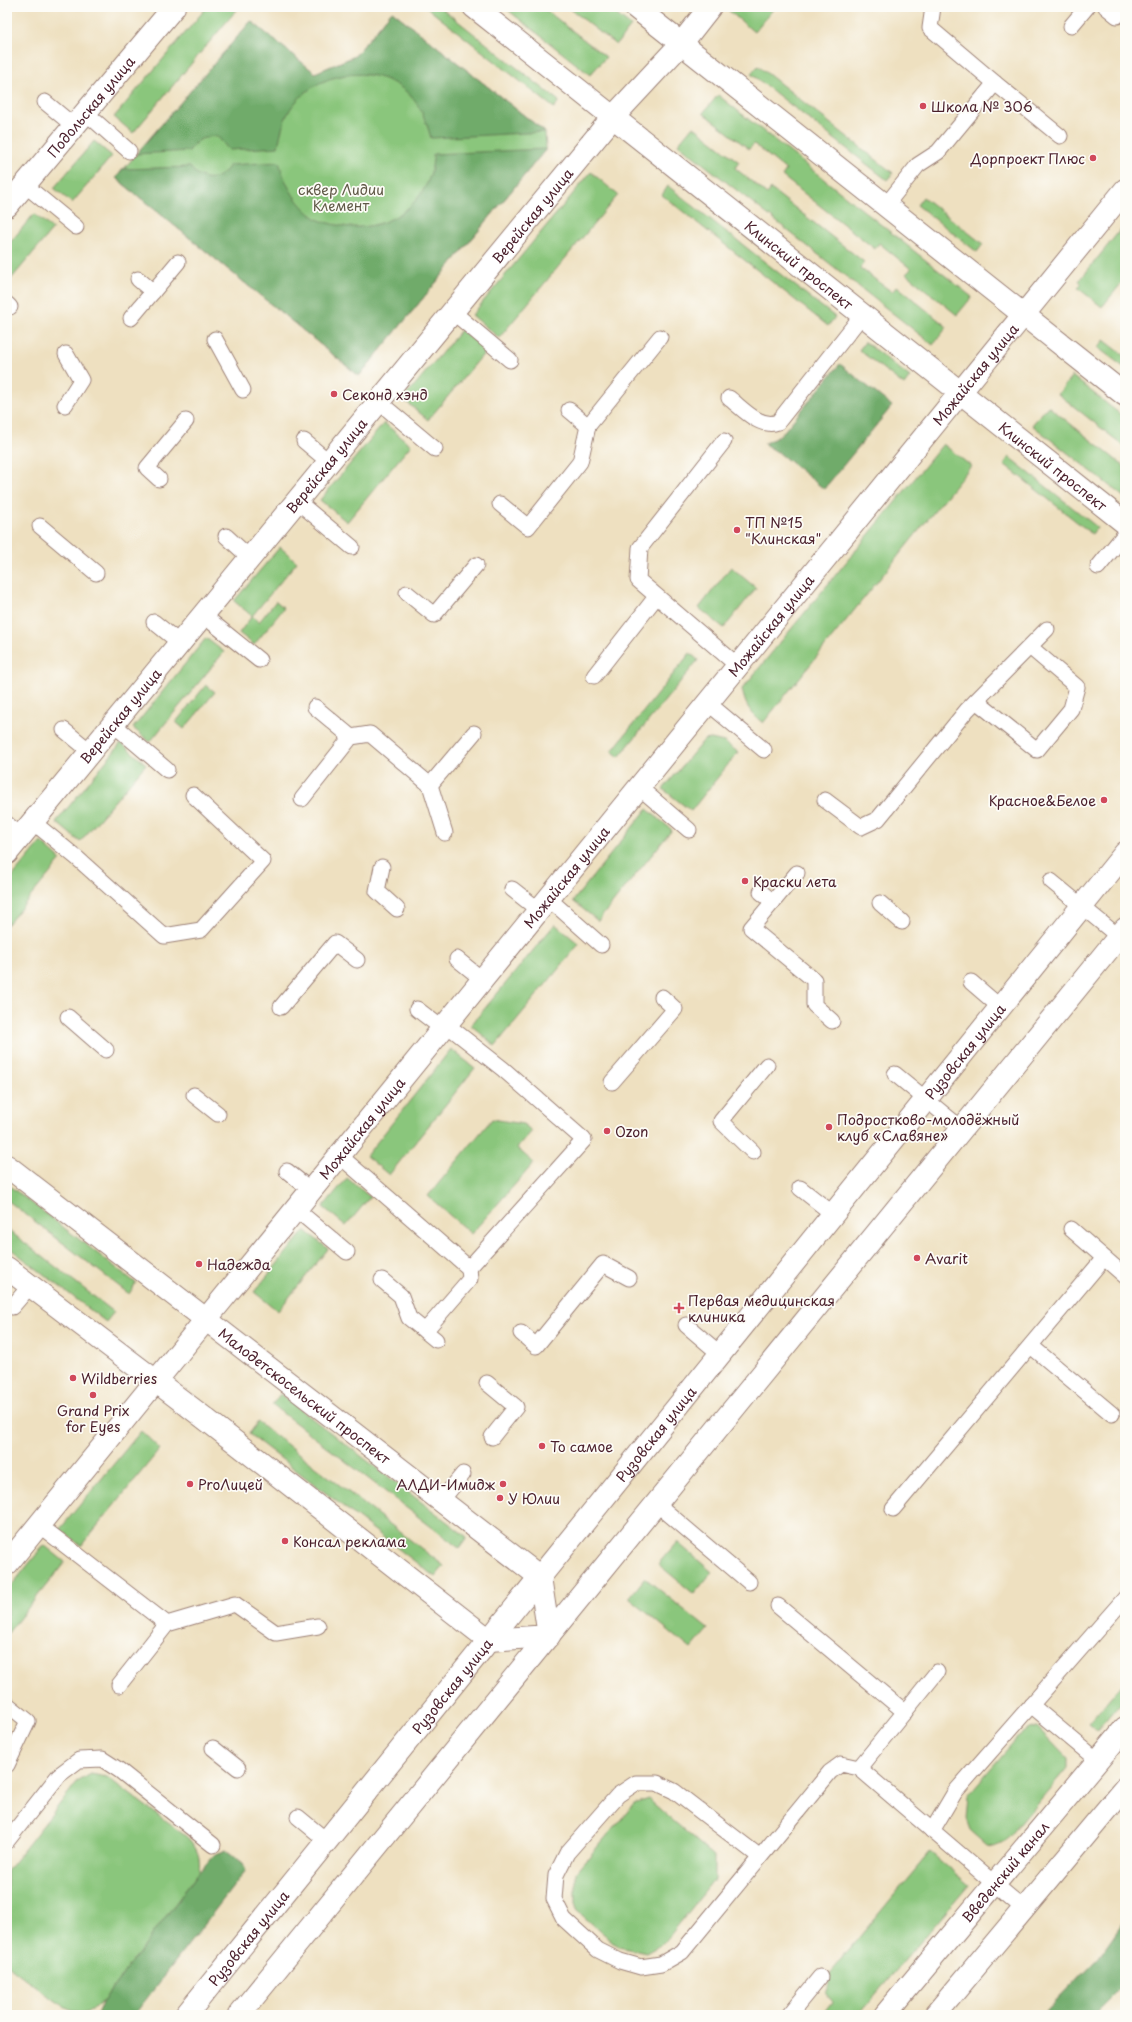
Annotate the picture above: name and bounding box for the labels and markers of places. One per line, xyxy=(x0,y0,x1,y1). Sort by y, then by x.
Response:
place label: Школа № 306 xyxy=(931,96,1033,117)
marker: Школа № 306 xyxy=(918,101,928,111)
place label: Дорпроект Плюс xyxy=(970,148,1085,169)
marker: Дорпроект Плюс xyxy=(1088,153,1098,163)
place label: Секонд хэнд xyxy=(342,384,428,405)
marker: Секонд хэнд xyxy=(329,389,339,399)
place label: ТП №15 "Клинская" xyxy=(745,512,821,549)
marker: ТП №15 "Клинская" xyxy=(732,525,742,535)
place label: Красное&Белое xyxy=(989,790,1096,811)
marker: Красное&Белое xyxy=(1099,795,1109,805)
place label: Краски лета xyxy=(753,871,837,892)
marker: Краски лета xyxy=(740,876,750,886)
place label: Подростково-молодёжный клуб «Славяне» xyxy=(837,1109,1019,1146)
place label: Ozon xyxy=(615,1121,648,1142)
marker: Подростково-молодёжный клуб «Славяне» xyxy=(824,1122,834,1132)
marker: Ozon xyxy=(602,1126,612,1136)
place label: Avarit xyxy=(925,1248,968,1269)
marker: Avarit xyxy=(912,1253,922,1263)
place label: Надежда xyxy=(207,1254,271,1275)
marker: Надежда xyxy=(194,1259,204,1269)
place label: Первая медицинская клиника xyxy=(688,1290,835,1327)
marker: Первая медицинская клиника xyxy=(673,1302,685,1314)
place label: Wildberries xyxy=(81,1368,157,1389)
marker: Wildberries xyxy=(68,1373,78,1383)
marker: Grand Prix for Eyes xyxy=(88,1390,98,1400)
place label: Grand Prix for Eyes xyxy=(57,1400,129,1437)
place label: То самое xyxy=(550,1436,613,1457)
marker: То самое xyxy=(537,1441,547,1451)
place label: ProЛицей xyxy=(198,1474,263,1495)
place label: АЛДИ-Имидж xyxy=(396,1474,496,1495)
marker: ProЛицей xyxy=(185,1479,195,1489)
marker: АЛДИ-Имидж xyxy=(498,1479,508,1489)
place label: У Юлии xyxy=(508,1488,560,1509)
marker: У Юлии xyxy=(495,1493,505,1503)
place label: Консал реклама xyxy=(293,1531,406,1552)
marker: Консал реклама xyxy=(280,1536,290,1546)

